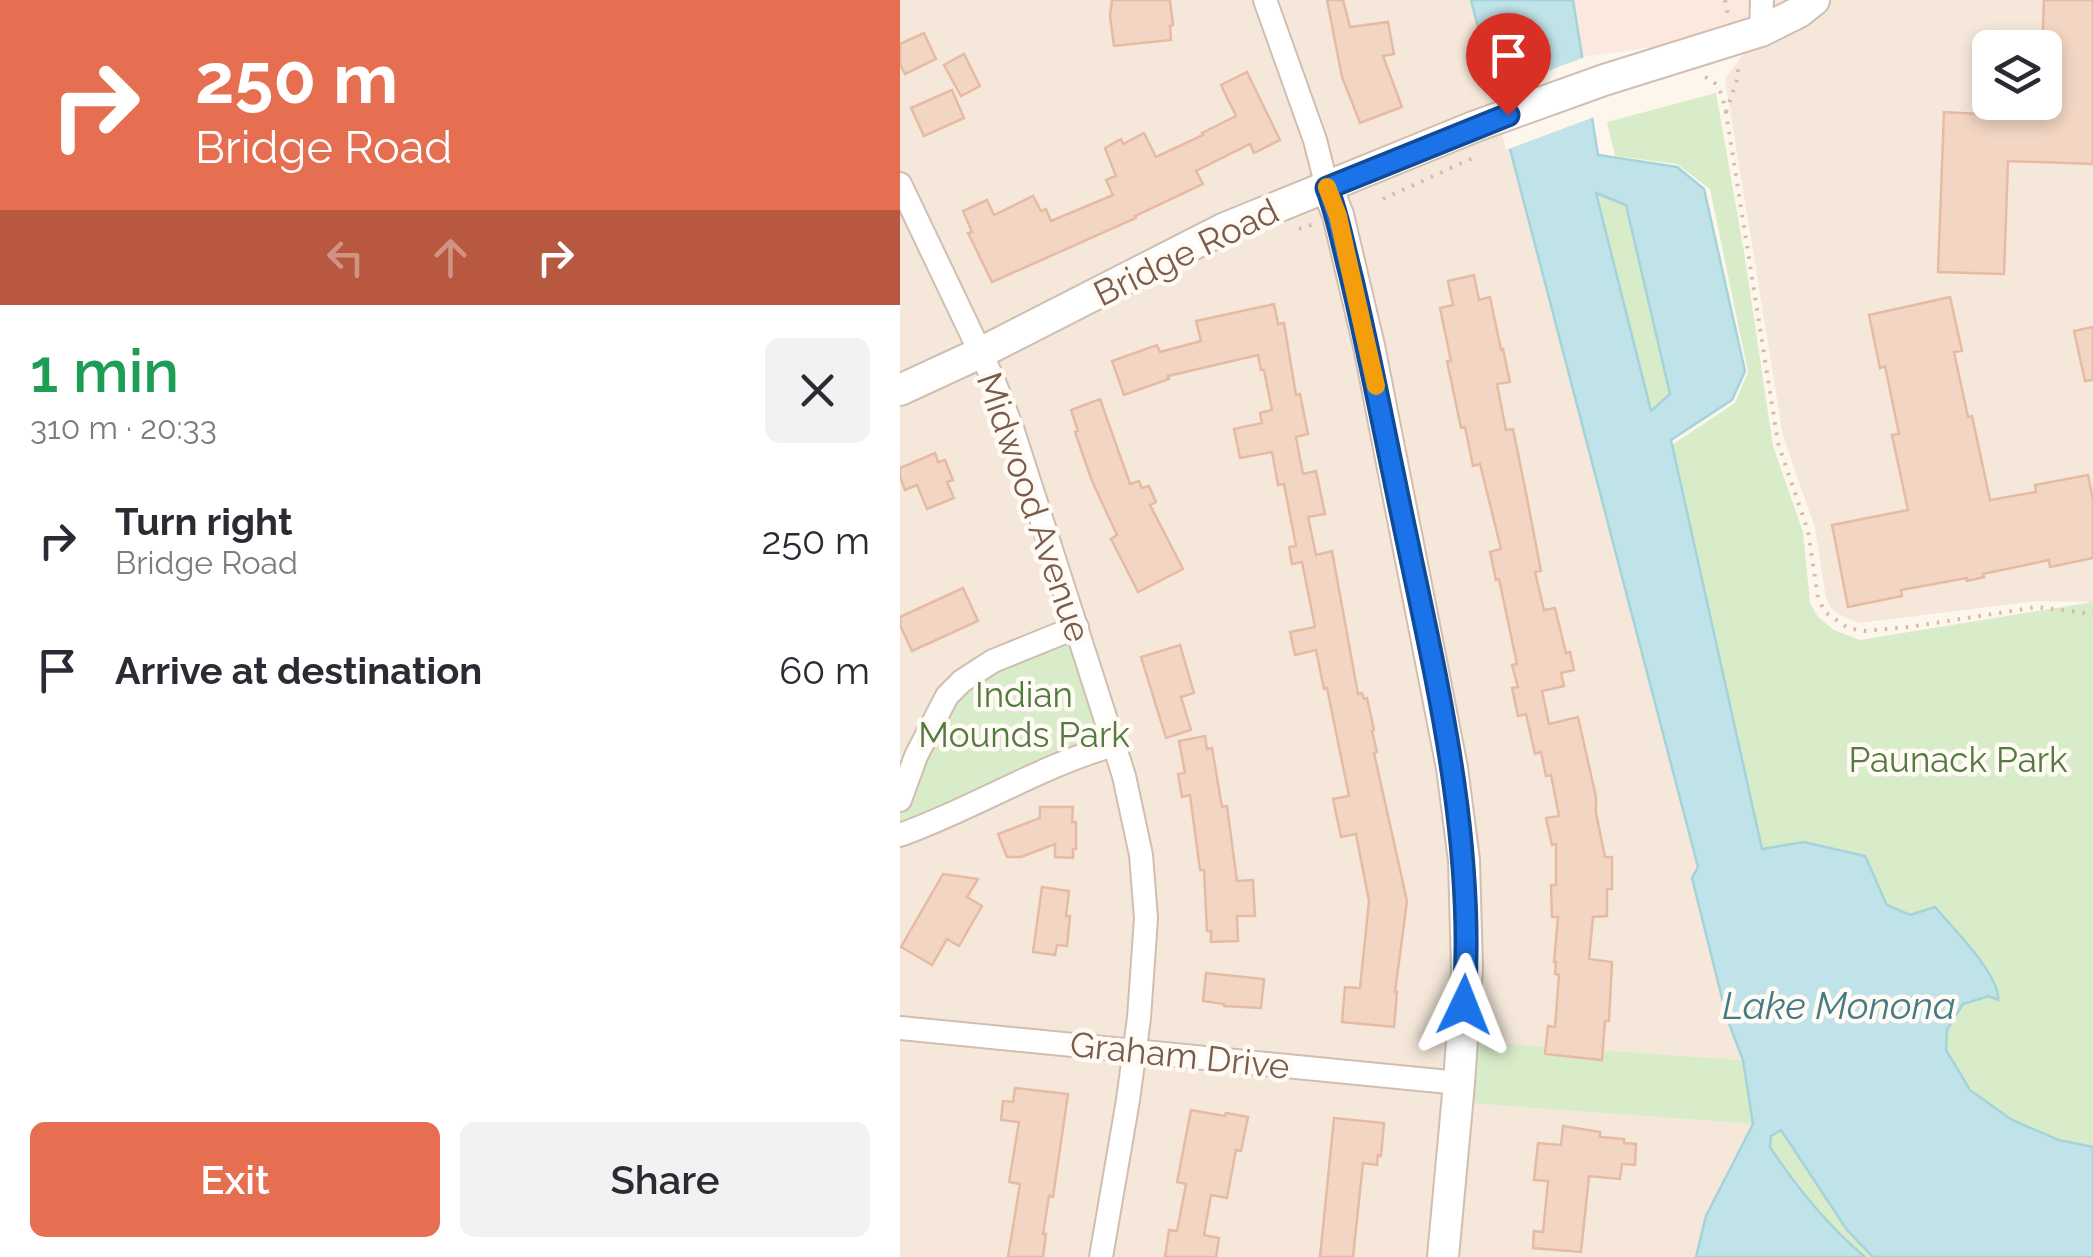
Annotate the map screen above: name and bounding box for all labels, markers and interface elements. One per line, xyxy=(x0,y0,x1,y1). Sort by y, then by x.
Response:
pin xyxy=(1466,13,1551,116)
icon: arrive xyxy=(1481,28,1536,83)
map controls xyxy=(1972,30,2062,120)
button: layers xyxy=(1972,30,2062,120)
text: 250 m xyxy=(195,37,398,119)
icon: right xyxy=(30,40,160,170)
text: Bridge Road xyxy=(195,121,452,174)
street label: Bridge Road xyxy=(1087,190,1285,314)
icon: left xyxy=(318,230,373,285)
icon: ahead xyxy=(423,230,478,285)
icon: right xyxy=(528,230,583,285)
text: 1 min xyxy=(30,336,179,406)
button: close xyxy=(765,338,870,443)
street label: Midwood Avenue xyxy=(969,367,1099,647)
text: 310 m · 20:33 xyxy=(30,409,217,446)
text: Turn right xyxy=(115,499,292,544)
icon: right xyxy=(30,513,85,568)
text: 250 m xyxy=(762,518,870,563)
text: Bridge Road xyxy=(115,544,298,581)
icon: arrive xyxy=(30,643,85,698)
text: Arrive at destination xyxy=(115,648,482,693)
text: 60 m xyxy=(779,648,870,693)
park label: Indian Mounds Park xyxy=(918,674,1130,755)
park label: Paunack Park xyxy=(1848,739,2068,780)
position arrow xyxy=(1412,953,1516,1057)
water label: Lake Monona xyxy=(1722,983,1956,1028)
street label: Graham Drive xyxy=(1068,1023,1292,1087)
button: Exit xyxy=(30,1122,440,1237)
button: Share xyxy=(460,1122,870,1237)

